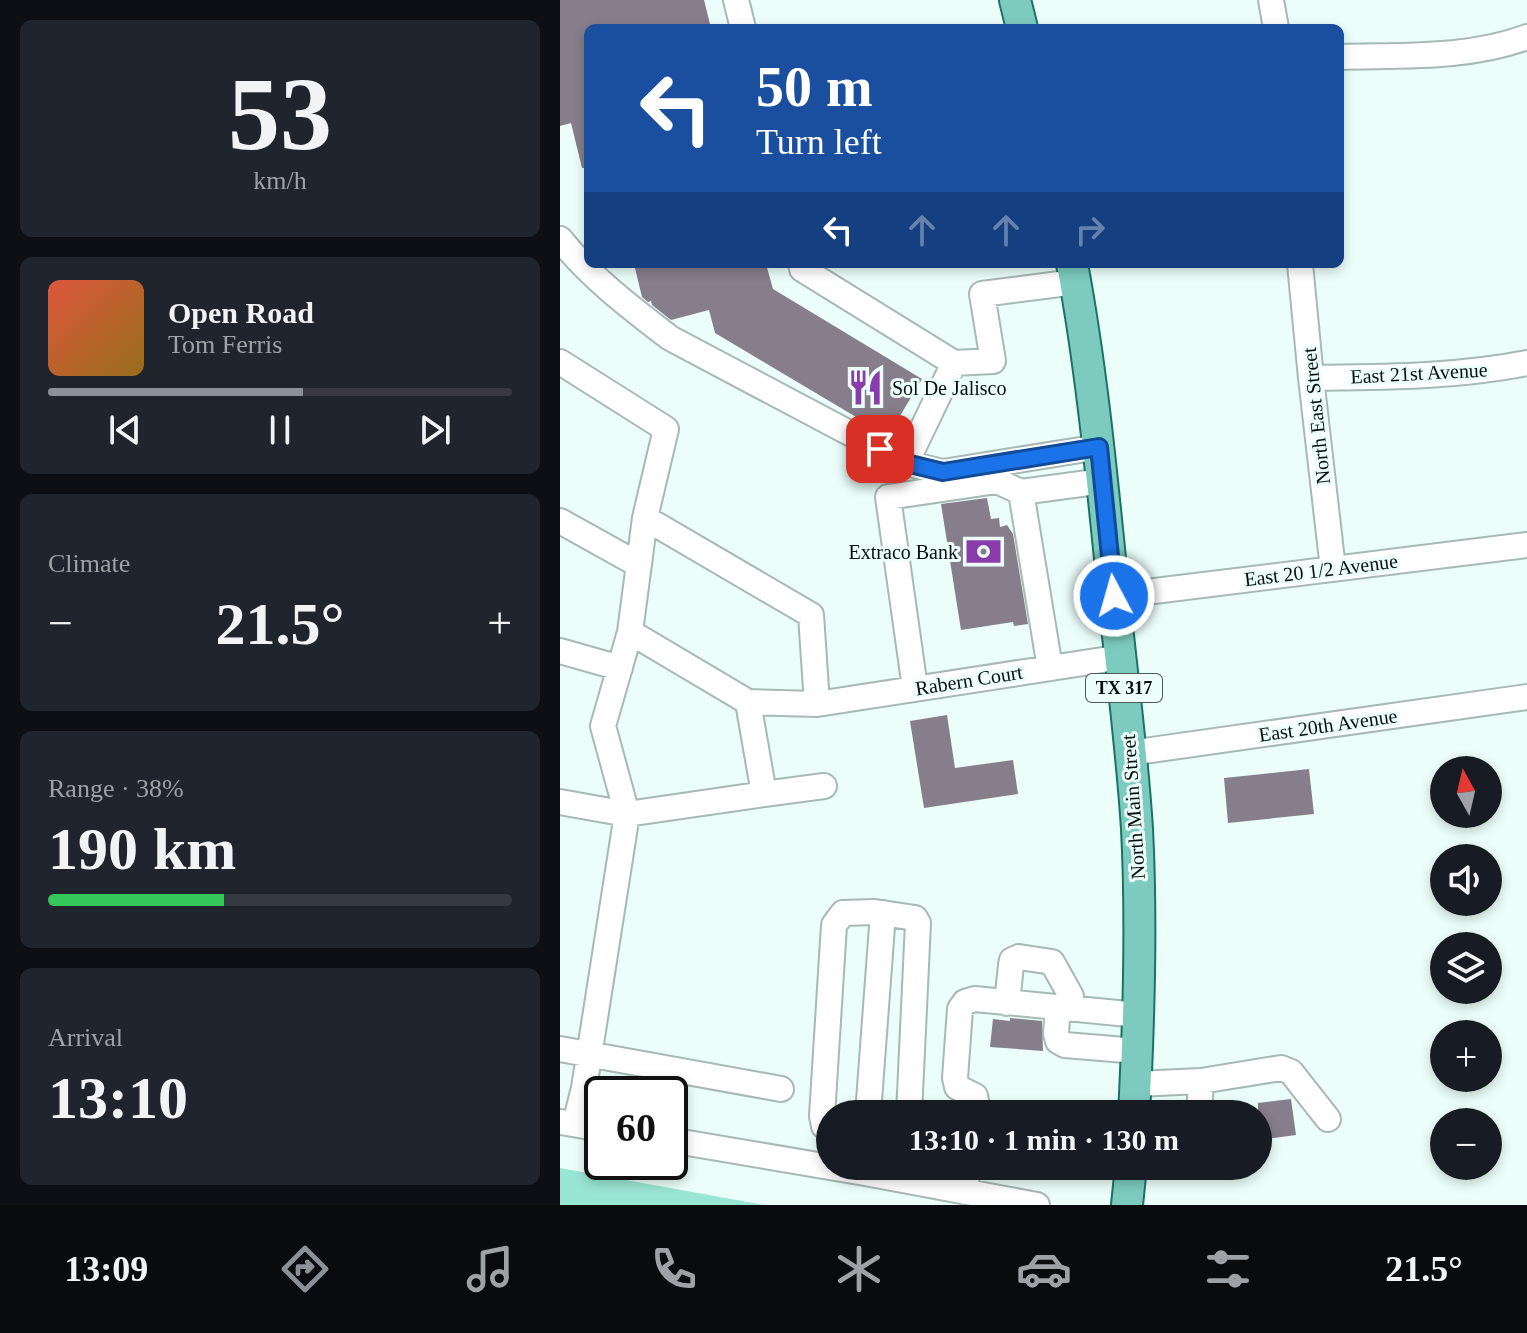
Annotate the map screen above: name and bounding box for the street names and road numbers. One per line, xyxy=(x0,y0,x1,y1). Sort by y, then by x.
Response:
street label: North East Street xyxy=(1298,346,1334,486)
street label: East 21st Avenue xyxy=(1350,358,1488,388)
street label: East 20 1/2 Avenue xyxy=(1243,550,1399,590)
street label: Rabern Court xyxy=(914,661,1025,699)
road number: TX 317 xyxy=(1086,674,1162,702)
street label: East 20th Avenue xyxy=(1257,704,1399,746)
street label: North Main Street xyxy=(1117,733,1149,880)

